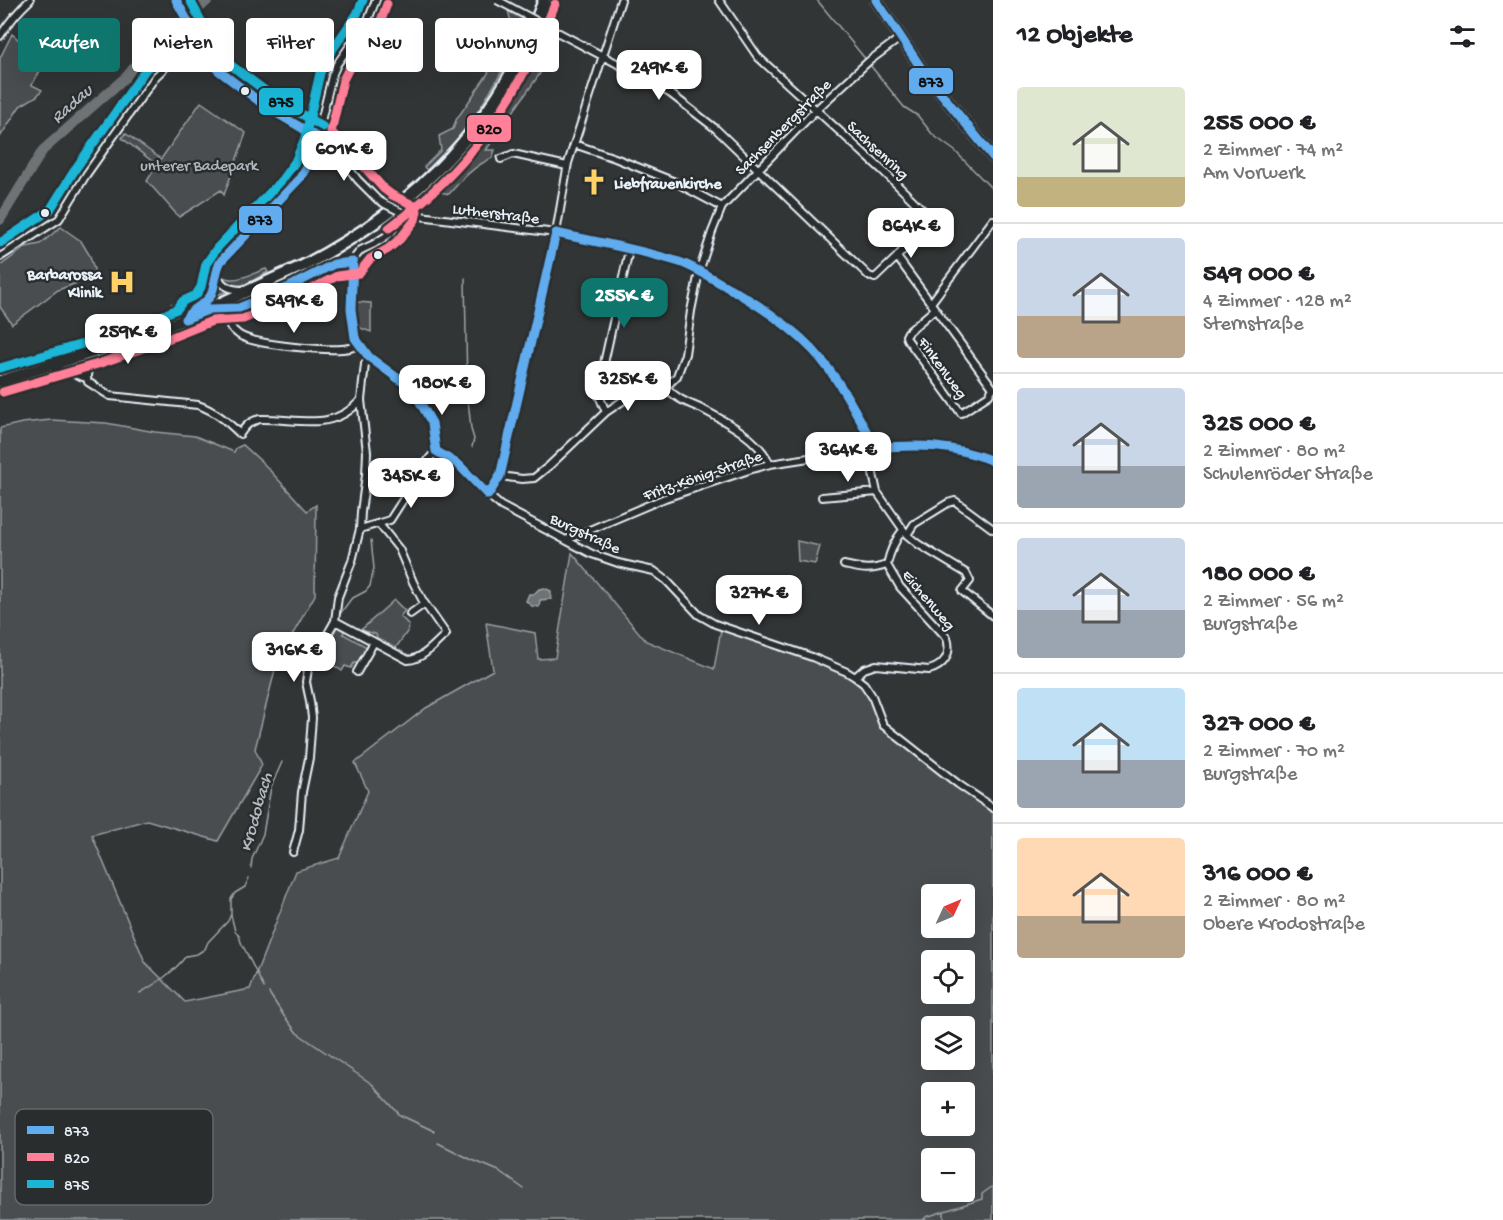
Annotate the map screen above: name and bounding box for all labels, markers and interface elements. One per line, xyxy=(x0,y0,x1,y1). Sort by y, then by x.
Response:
chip: Kaufen xyxy=(18,18,120,72)
chip: Mieten xyxy=(132,18,234,72)
chip: Filter xyxy=(246,18,334,72)
chip: Neu xyxy=(346,18,423,72)
chip: Wohnung xyxy=(435,18,559,72)
icon: filters xyxy=(1446,20,1479,53)
text: 12 Objekte xyxy=(1017,21,1132,52)
pin: 249K € xyxy=(610,50,708,101)
text: 249K € xyxy=(631,58,687,81)
line badge: 873 xyxy=(908,67,954,95)
text: 873 xyxy=(918,75,944,94)
street label: Sachsenbergstraße xyxy=(732,76,837,181)
water label: Radau xyxy=(48,80,99,129)
unlabelled marker xyxy=(239,85,251,97)
line badge: 875 xyxy=(258,87,304,116)
text: 875 xyxy=(268,95,294,114)
text: 255 000 € xyxy=(1203,109,1315,140)
icon: home xyxy=(1065,111,1137,183)
line badge: 820 xyxy=(466,114,512,143)
street label: Sachsenring xyxy=(842,118,912,185)
text: 820 xyxy=(476,122,502,141)
pin: 601K € xyxy=(295,131,393,182)
text: 601K € xyxy=(315,139,373,162)
text: 2 Zimmer · 74 m² xyxy=(1203,140,1343,163)
park label: unterer Badepark xyxy=(140,158,260,177)
text: Am Vorwerk xyxy=(1203,163,1304,186)
church icon: Liebfrauenkirche xyxy=(579,167,609,197)
place label: Liebfrauenkirche xyxy=(614,175,722,195)
street label: Lutherstraße xyxy=(451,201,541,230)
line badge: 873 xyxy=(238,205,283,234)
unlabelled marker xyxy=(39,207,51,219)
pin: 864K € xyxy=(862,208,960,259)
text: 873 xyxy=(247,213,273,232)
text: 864K € xyxy=(882,216,940,239)
unlabelled marker xyxy=(372,249,384,261)
text: 549 000 € xyxy=(1203,260,1314,291)
icon: home xyxy=(1065,262,1137,334)
place label: Barbarossa Klinik xyxy=(26,267,104,304)
hospital icon: Barbarossa Klinik xyxy=(107,267,137,297)
pin: 255K € xyxy=(575,278,673,329)
pin: 549K € xyxy=(245,283,343,334)
text: 255K € xyxy=(595,286,653,309)
text: 549K € xyxy=(265,291,323,314)
text: 4 Zimmer · 128 m² xyxy=(1203,291,1352,314)
pin: 259K € xyxy=(79,314,177,365)
text: Sternstraße xyxy=(1203,314,1304,337)
text: 259K € xyxy=(99,322,157,345)
street label: Finkenweg xyxy=(912,334,970,404)
pin: 325K € xyxy=(579,361,677,412)
pin: 180K € xyxy=(393,365,491,416)
text: 325K € xyxy=(599,369,657,392)
text: 180K € xyxy=(413,373,471,396)
text: 325 000 € xyxy=(1203,410,1315,441)
icon: home xyxy=(1065,412,1137,484)
pin: 364K € xyxy=(799,432,897,483)
text: 364K € xyxy=(819,440,877,463)
text: 2 Zimmer · 80 m² xyxy=(1203,441,1346,464)
street label: Fritz-König-Straße xyxy=(640,448,766,507)
pin: 345K € xyxy=(362,458,460,509)
text: Schulenröder Straße xyxy=(1203,464,1373,487)
text: 345K € xyxy=(382,466,440,489)
street label: Burgstraße xyxy=(545,510,623,560)
text: 180 000 € xyxy=(1203,560,1315,591)
icon: home xyxy=(1065,562,1137,634)
street label: Eichenweg xyxy=(897,567,958,635)
pin: 327K € xyxy=(710,575,808,626)
text: 327K € xyxy=(730,583,788,606)
text: 2 Zimmer · 56 m² xyxy=(1203,591,1344,614)
text: Burgstraße xyxy=(1203,614,1297,637)
pin: 316K € xyxy=(245,632,343,683)
text: 316K € xyxy=(266,640,322,663)
text: 327 000 € xyxy=(1203,710,1315,741)
icon: home xyxy=(1065,712,1137,784)
text: 2 Zimmer · 70 m² xyxy=(1203,741,1345,764)
text: Burgstraße xyxy=(1203,764,1297,787)
water label: Krodobach xyxy=(236,771,279,854)
text: 316 000 € xyxy=(1203,860,1312,891)
icon: home xyxy=(1065,862,1137,934)
north arrow xyxy=(921,884,975,938)
map controls xyxy=(921,884,975,1202)
text: 2 Zimmer · 80 m² xyxy=(1203,891,1346,914)
text: Obere Krodostraße xyxy=(1203,914,1365,937)
button: locate xyxy=(921,950,975,1004)
button: layers xyxy=(921,1016,975,1070)
button: + xyxy=(921,1082,975,1136)
legend xyxy=(15,1109,213,1205)
text: 873 xyxy=(64,1124,89,1143)
button: − xyxy=(921,1148,975,1202)
text: 820 xyxy=(64,1151,90,1170)
text: 875 xyxy=(64,1178,90,1197)

